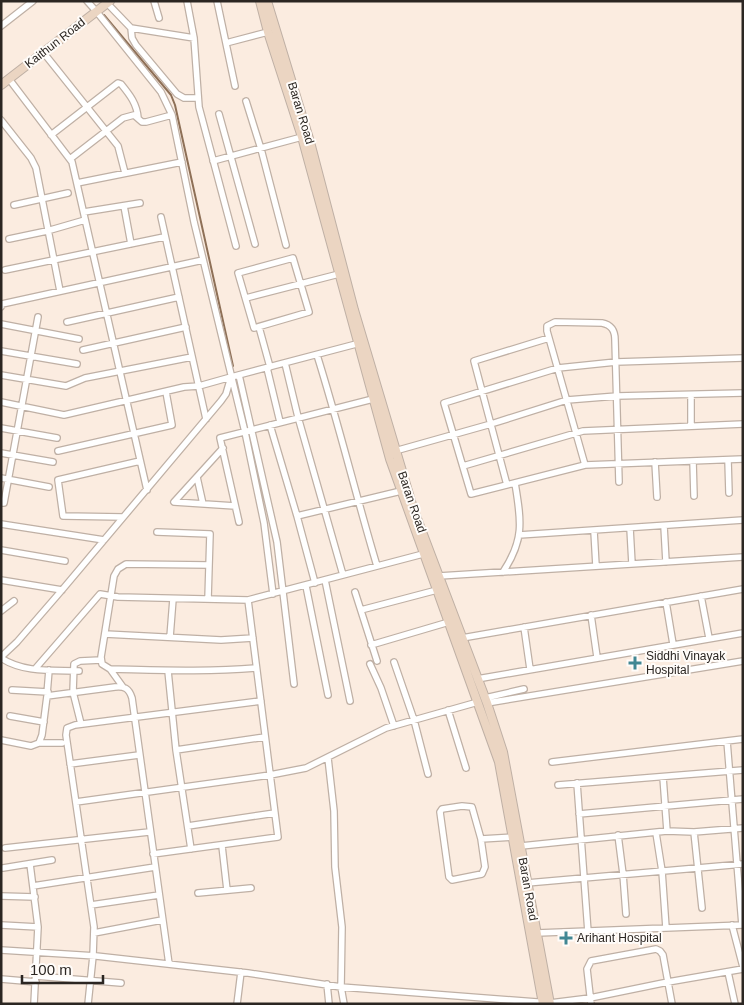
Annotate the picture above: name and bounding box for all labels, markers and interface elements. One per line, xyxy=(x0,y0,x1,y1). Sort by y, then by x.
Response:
street label: Kaithun Road xyxy=(22,15,88,71)
street label: Baran Road xyxy=(285,80,317,146)
street label: Baran Road xyxy=(395,469,429,535)
place label: Siddhi Vinayak Hospital xyxy=(646,649,726,677)
marker: Siddhi Vinayak Hospital xyxy=(628,656,642,670)
street label: Baran Road xyxy=(516,856,540,922)
marker: Arihant Hospital xyxy=(559,931,573,945)
place label: Arihant Hospital xyxy=(577,931,662,945)
scale bar xyxy=(22,952,104,984)
text: 100 m xyxy=(30,961,72,978)

